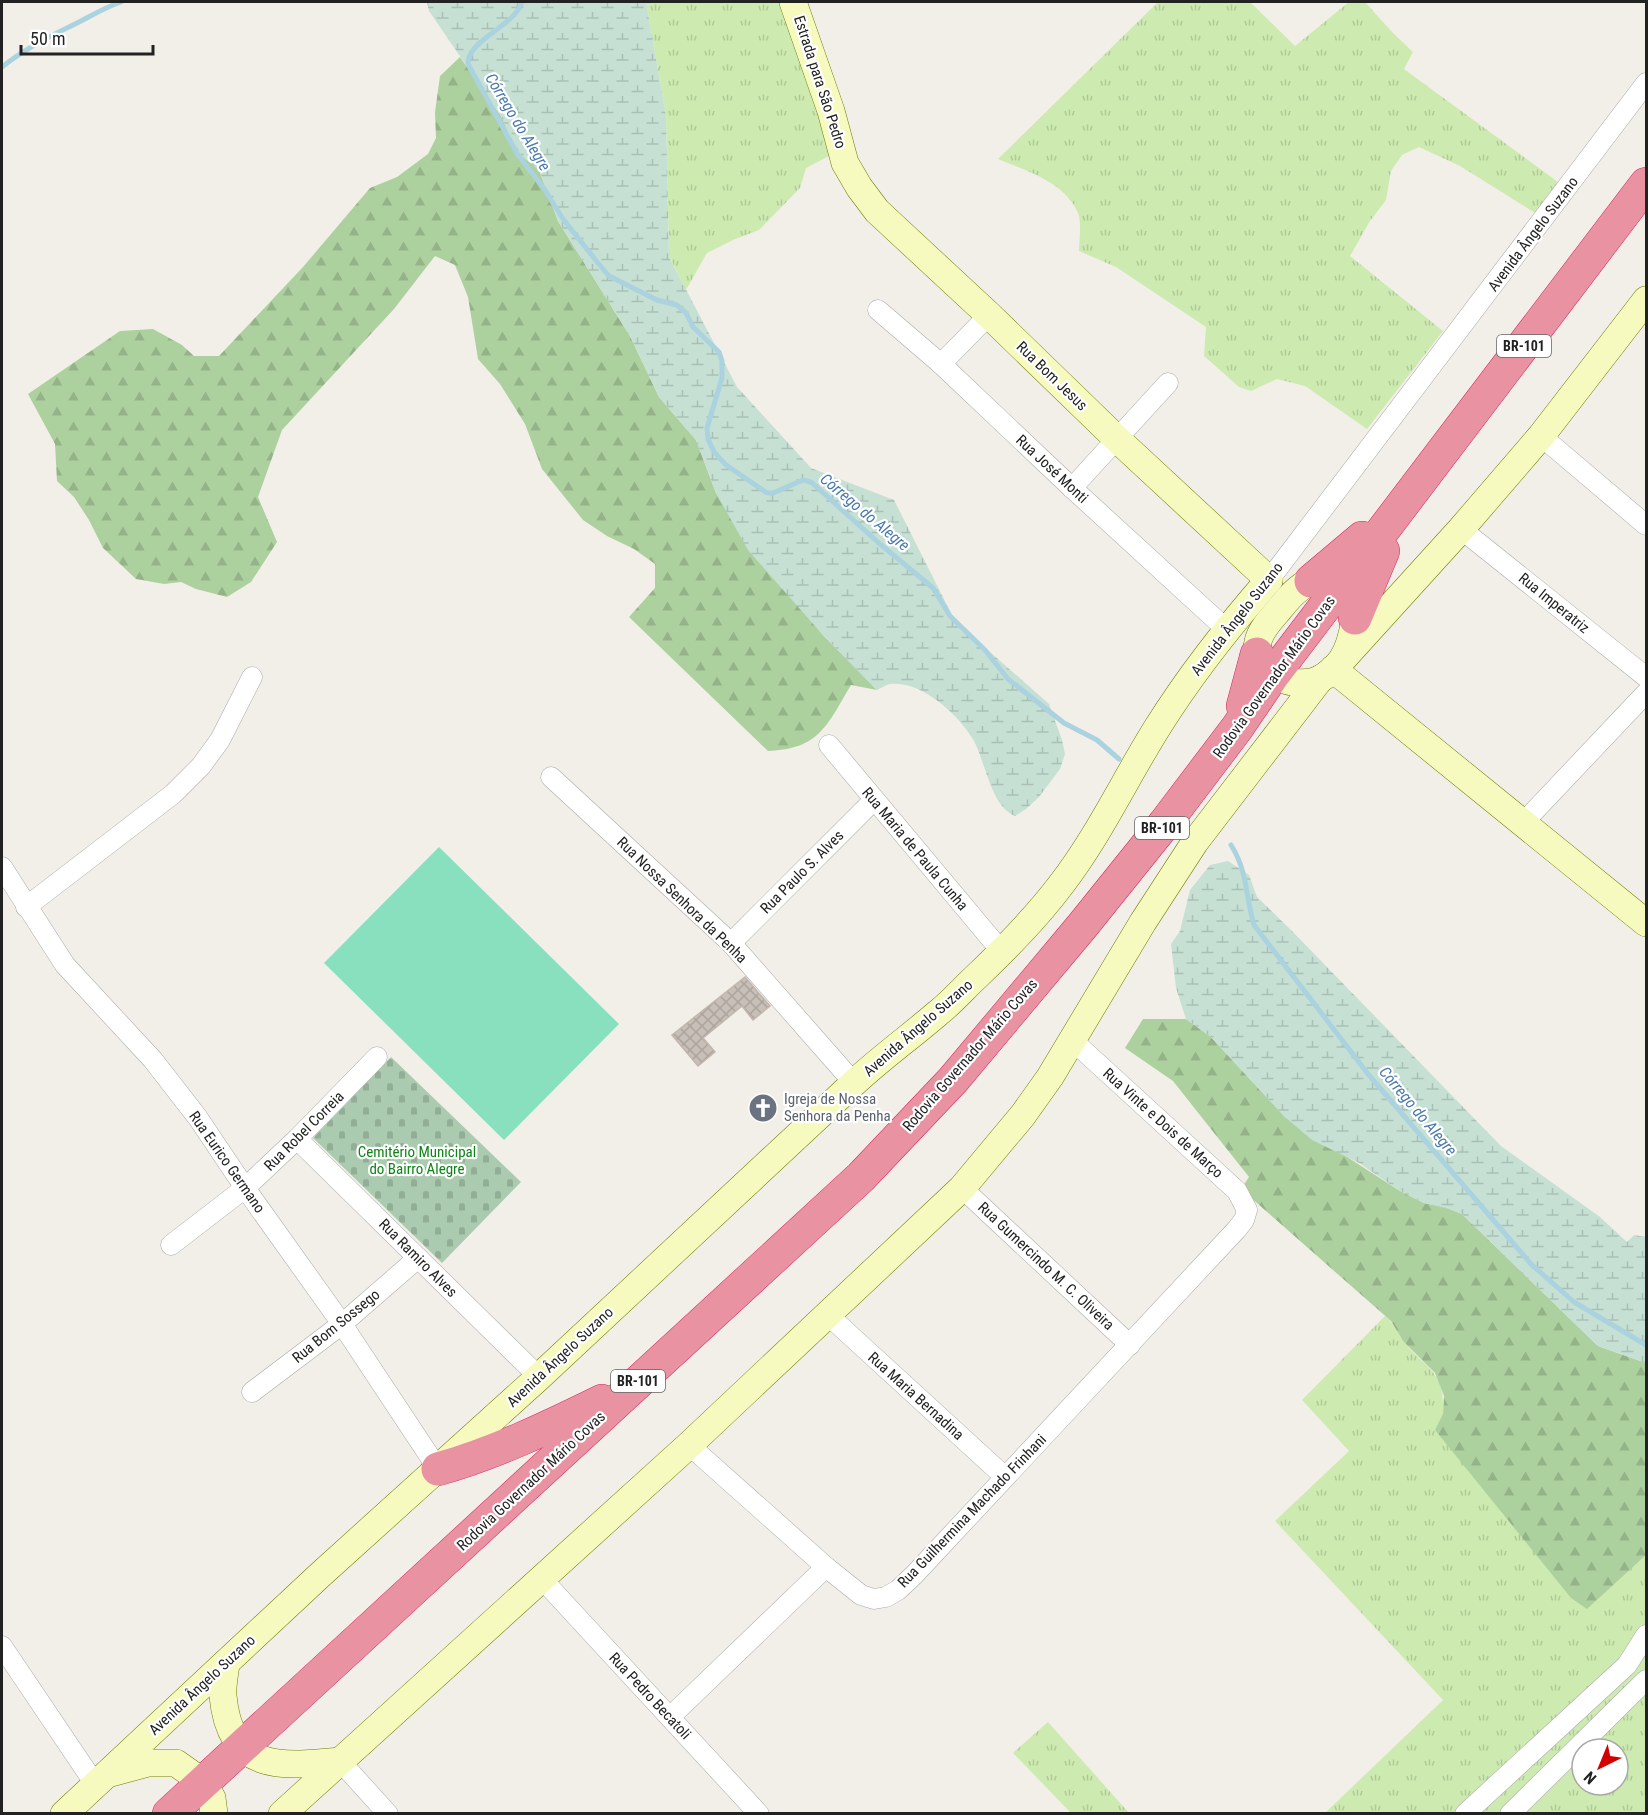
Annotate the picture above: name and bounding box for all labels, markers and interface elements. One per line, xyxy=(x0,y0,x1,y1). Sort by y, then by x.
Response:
street label: Estrada para São Pedro xyxy=(790,13,850,151)
scale bar xyxy=(21,18,153,56)
text: 50 m xyxy=(30,28,65,49)
water label: Córrego do Alegre xyxy=(481,70,555,174)
street label: Avenida Ângelo Suzano xyxy=(1484,173,1582,295)
road number: BR-101 xyxy=(1497,335,1551,357)
street label: Rua Bom Jesus xyxy=(1013,338,1091,414)
street label: Rua José Monti xyxy=(1012,431,1092,507)
water label: Córrego do Alegre xyxy=(816,469,914,555)
street label: Avenida Ângelo Suzano xyxy=(1187,559,1287,679)
street label: Rua Imperatriz xyxy=(1515,569,1593,637)
street label: Rodovia Governador Mário Covas xyxy=(1209,592,1339,762)
street label: Rua Maria de Paula Cunha xyxy=(858,784,972,914)
road number: BR-101 xyxy=(1135,817,1189,839)
street label: Rua Paulo S. Alves xyxy=(757,826,848,917)
street label: Rua Nossa Senhora da Penha xyxy=(613,833,751,967)
street label: Rodovia Governador Mário Covas xyxy=(899,975,1041,1135)
street label: Avenida Ângelo Suzano xyxy=(860,976,976,1080)
water label: Córrego do Alegre xyxy=(1375,1062,1461,1160)
street label: Rua Vinte e Dois de Março xyxy=(1099,1064,1227,1182)
street label: Rua Robel Correia xyxy=(260,1087,348,1175)
place label: Igreja de Nossa Senhora da Penha xyxy=(784,1090,891,1125)
church icon: Igreja de Nossa Senhora da Penha xyxy=(747,1092,779,1124)
street label: Rua Eurico Germano xyxy=(185,1108,269,1216)
park label: Cemitério Municipal do Bairro Alegre xyxy=(358,1143,476,1178)
street label: Rua Gumercindo M. C. Oliveira xyxy=(974,1198,1118,1334)
street label: Rua Ramiro Alves xyxy=(375,1215,461,1301)
street label: Rua Bom Sossego xyxy=(289,1285,383,1367)
street label: Avenida Ângelo Suzano xyxy=(503,1303,617,1411)
street label: Rua Maria Bernadina xyxy=(864,1348,968,1444)
road number: BR-101 xyxy=(611,1370,665,1392)
street label: Rodovia Governador Mário Covas xyxy=(453,1407,609,1554)
street label: Rua Guilhermina Machado Frinhani xyxy=(894,1431,1050,1591)
street label: Avenida Ângelo Suzano xyxy=(145,1631,259,1739)
street label: Rua Pedro Becatoli xyxy=(605,1649,695,1743)
north arrow xyxy=(1570,1737,1630,1797)
text: N xyxy=(1580,1767,1600,1788)

